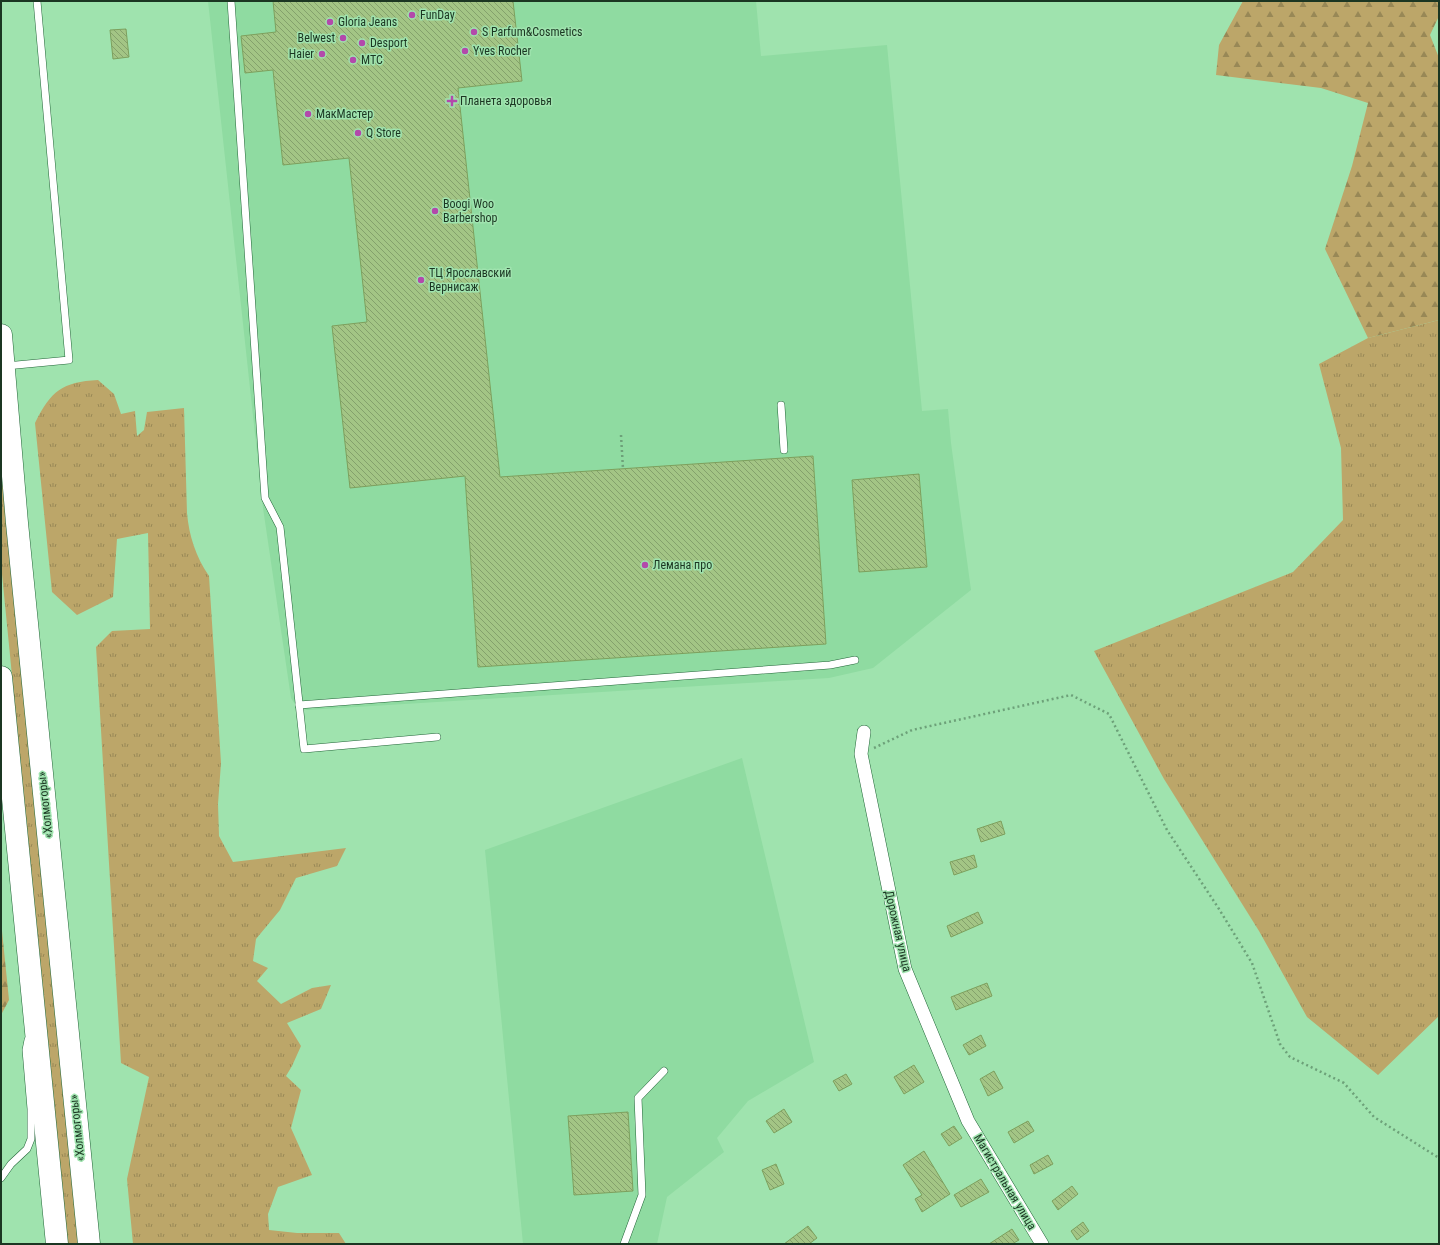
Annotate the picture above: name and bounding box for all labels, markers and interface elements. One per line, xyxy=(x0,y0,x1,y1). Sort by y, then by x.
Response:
place label: FunDay xyxy=(420,8,455,22)
marker: FunDay xyxy=(407,10,417,20)
place label: Gloria Jeans xyxy=(338,15,397,29)
marker: Gloria Jeans xyxy=(325,17,335,27)
place label: S Parfum&Cosmetics xyxy=(482,25,583,39)
marker: S Parfum&Cosmetics xyxy=(469,27,479,37)
place label: Belwest xyxy=(298,31,335,45)
marker: Belwest xyxy=(338,33,348,43)
place label: Desport xyxy=(370,36,408,50)
marker: Desport xyxy=(357,38,367,48)
place label: Yves Rocher xyxy=(473,44,531,58)
marker: Yves Rocher xyxy=(460,46,470,56)
place label: Haier xyxy=(289,47,314,61)
marker: Haier xyxy=(317,49,327,59)
place label: МТС xyxy=(361,53,383,67)
marker: МТС xyxy=(348,55,358,65)
place label: Планета здоровья xyxy=(460,94,552,108)
marker: Планета здоровья xyxy=(447,96,457,106)
place label: МакМастер xyxy=(316,107,373,121)
marker: МакМастер xyxy=(303,109,313,119)
place label: Q Store xyxy=(366,126,401,140)
marker: Q Store xyxy=(353,128,363,138)
place label: Boogi Woo Barbershop xyxy=(443,197,497,225)
marker: Boogi Woo Barbershop xyxy=(430,206,440,216)
place label: ТЦ Ярославский Вернисаж xyxy=(429,266,511,294)
marker: ТЦ Ярославский Вернисаж xyxy=(416,275,426,285)
place label: Лемана про xyxy=(653,558,712,572)
marker: Лемана про xyxy=(640,560,650,570)
street label: «Холмогоры» xyxy=(35,771,55,839)
street label: Дорожная улица xyxy=(882,889,914,973)
street label: «Холмогоры» xyxy=(67,1094,87,1162)
street label: Магистральная улица xyxy=(971,1132,1039,1233)

